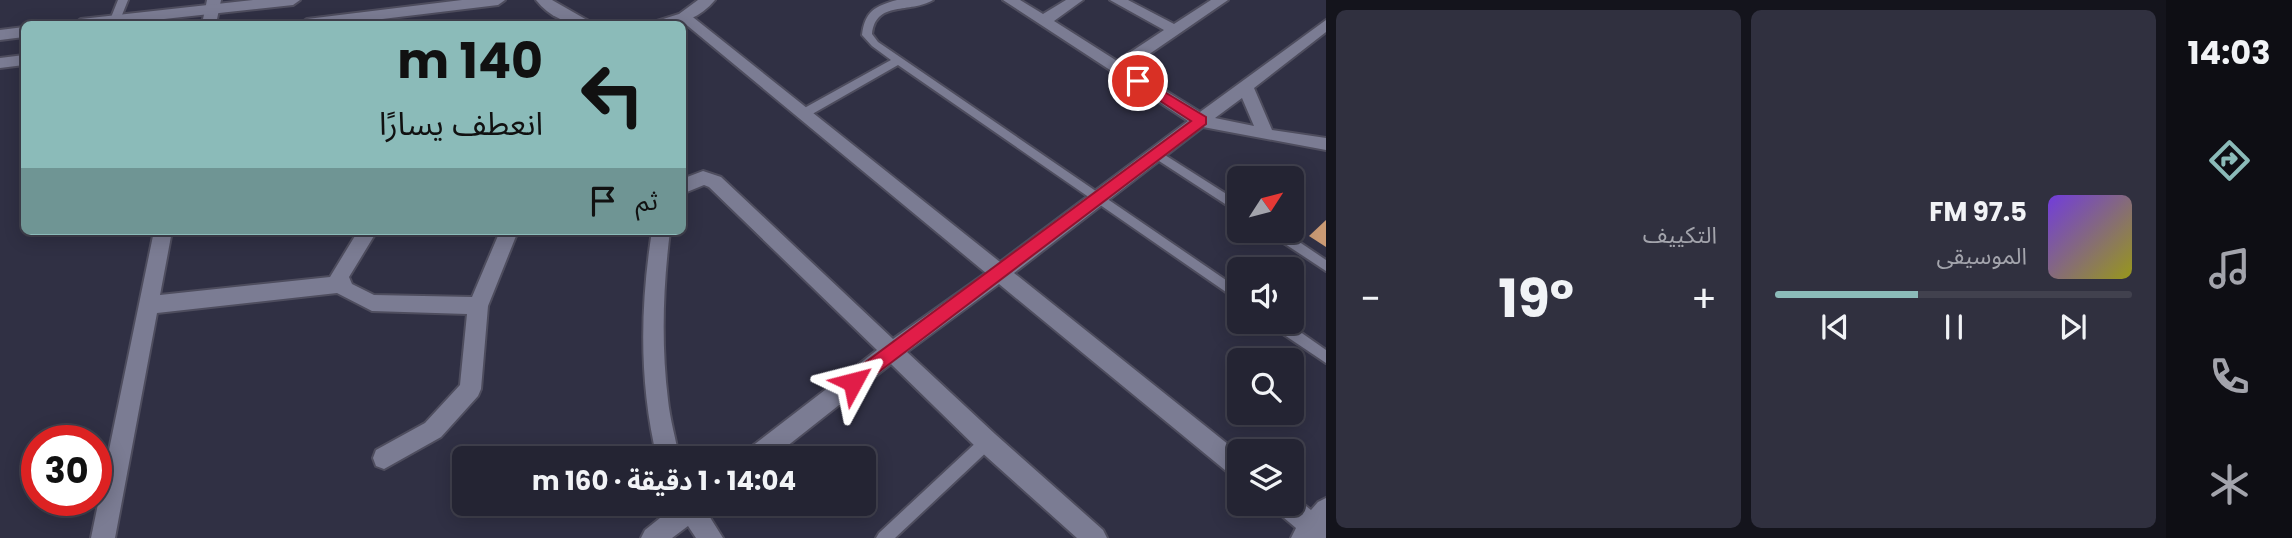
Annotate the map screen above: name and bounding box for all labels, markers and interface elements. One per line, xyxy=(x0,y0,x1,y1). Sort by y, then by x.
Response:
text: 140 m xyxy=(397,27,543,95)
text: 14:03 xyxy=(2188,30,2271,75)
icon: left xyxy=(567,49,658,140)
pin xyxy=(1108,51,1168,111)
icon: arrive xyxy=(1119,62,1157,100)
text: انعطف يسارًا xyxy=(379,101,543,146)
icon: directions xyxy=(2205,136,2254,185)
north arrow xyxy=(1227,166,1304,243)
map controls xyxy=(1227,166,1304,516)
icon: arrive xyxy=(584,182,622,220)
text: ثم xyxy=(636,183,658,219)
text: 97.5 FM xyxy=(1929,194,2027,230)
text: التكييف xyxy=(1643,219,1717,251)
text: الموسيقى xyxy=(1936,240,2027,272)
icon: music xyxy=(2205,244,2254,293)
button: sound xyxy=(1227,257,1304,334)
text: 19° xyxy=(1498,262,1574,335)
text: − xyxy=(1360,272,1381,325)
text: + xyxy=(1691,272,1717,325)
icon: previous xyxy=(1816,308,1854,346)
icon: pause xyxy=(1935,308,1973,346)
icon: next xyxy=(2054,308,2092,346)
position arrow xyxy=(816,345,890,419)
button: search xyxy=(1227,348,1304,425)
icon: phone xyxy=(2205,352,2254,401)
speed limit sign: 30 xyxy=(21,425,112,516)
button: layers xyxy=(1227,439,1304,516)
icon: climate xyxy=(2205,460,2254,509)
text: 14:04 · 1 دقيقة · 160 m xyxy=(532,463,796,499)

